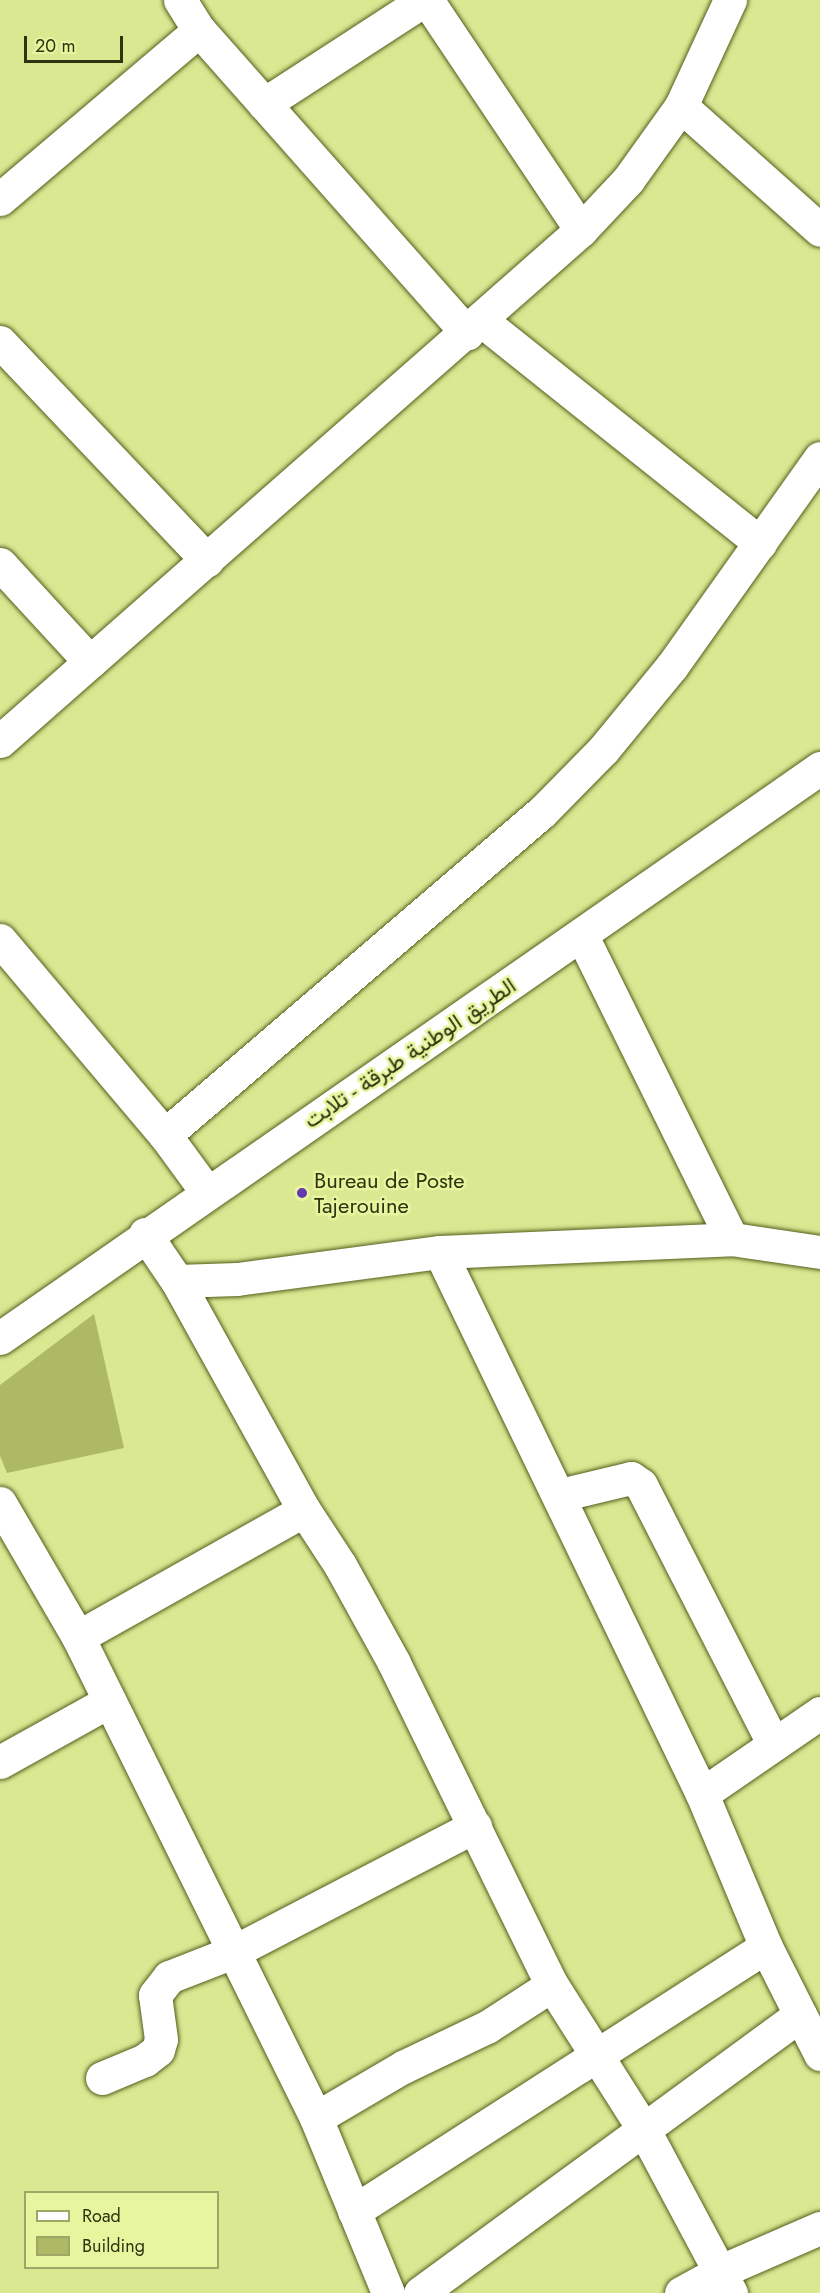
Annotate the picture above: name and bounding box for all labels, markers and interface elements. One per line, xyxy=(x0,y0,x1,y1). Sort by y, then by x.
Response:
scale bar xyxy=(27,24,126,62)
text: 20 m xyxy=(35,33,75,59)
street label: الطريق الوطنية طبرقة - تلابت xyxy=(299,972,521,1134)
place label: Bureau de Poste Tajerouine xyxy=(314,1167,464,1218)
marker: Bureau de Poste Tajerouine xyxy=(295,1186,309,1200)
legend xyxy=(24,2191,219,2269)
text: Road xyxy=(82,2203,121,2229)
text: Building xyxy=(82,2233,145,2259)

